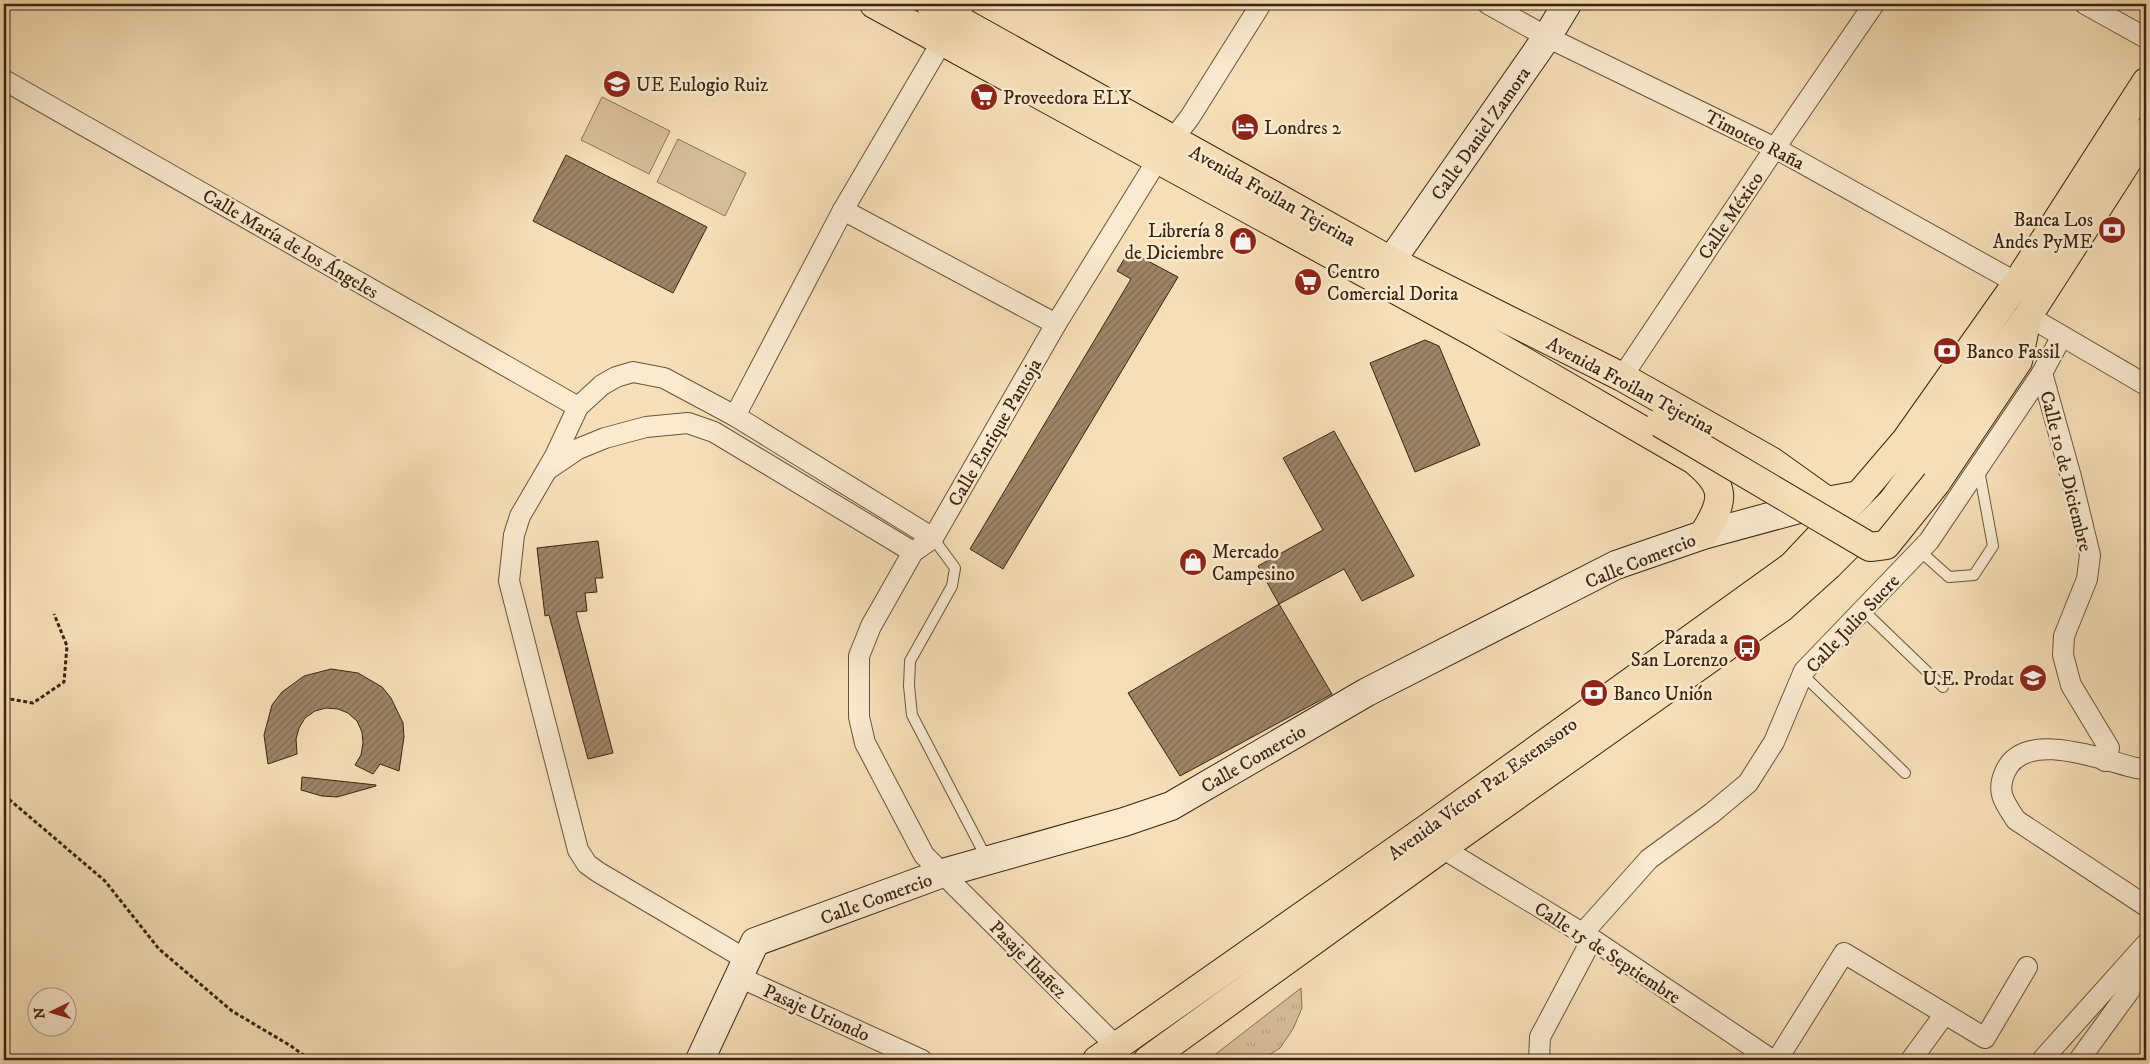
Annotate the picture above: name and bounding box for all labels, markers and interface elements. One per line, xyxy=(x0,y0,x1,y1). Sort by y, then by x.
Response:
street label: Calle Daniel Zamora xyxy=(1427,63,1536,205)
school or university icon: UE Eulogio Ruiz xyxy=(602,69,632,99)
place label: UE Eulogio Ruiz xyxy=(636,74,768,97)
supermarket icon: Proveedora ELY xyxy=(969,82,999,112)
place label: Proveedora ELY xyxy=(1003,87,1132,110)
street label: Timoteo Raña xyxy=(1701,105,1808,175)
hotel icon: Londres 2 xyxy=(1230,112,1260,142)
place label: Londres 2 xyxy=(1264,117,1342,140)
street label: Avenida Froilan Tejerina xyxy=(1185,141,1360,252)
street label: Calle México xyxy=(1694,168,1769,264)
street label: Calle María de los Ángeles xyxy=(198,183,383,304)
place label: Banca Los Andes PyME xyxy=(1993,209,2093,254)
bank icon: Banca Los Andes PyME xyxy=(2097,215,2127,245)
place label: Librería 8 de Diciembre xyxy=(1125,220,1224,265)
shop icon: Librería 8 de Diciembre xyxy=(1228,226,1258,256)
place label: Centro Comercial Dorita xyxy=(1327,261,1458,306)
supermarket icon: Centro Comercial Dorita xyxy=(1293,267,1323,297)
street label: Avenida Froilan Tejerina xyxy=(1542,332,1718,440)
bank icon: Banco Fassil xyxy=(1932,336,1962,366)
place label: Banco Fassil xyxy=(1966,341,2060,364)
street label: Calle Enrique Pantoja xyxy=(944,355,1048,511)
street label: Calle 10 de Diciembre xyxy=(2034,389,2097,554)
street label: Calle Comercio xyxy=(1582,529,1699,594)
place label: Mercado Campesino xyxy=(1212,541,1295,586)
shop icon: Mercado Campesino xyxy=(1178,547,1208,577)
street label: Calle Julio Sucre xyxy=(1802,570,1905,678)
place label: Parada a San Lorenzo xyxy=(1631,627,1728,672)
bus stop icon: Parada a San Lorenzo xyxy=(1732,633,1762,663)
school or university icon: U.E. Prodat xyxy=(2018,663,2048,693)
place label: U.E. Prodat xyxy=(1922,668,2014,691)
bank icon: Banco Unión xyxy=(1579,678,1609,708)
place label: Banco Unión xyxy=(1613,683,1713,706)
street label: Avenida Víctor Paz Estenssoro xyxy=(1384,713,1582,866)
street label: Calle Comercio xyxy=(1197,720,1310,799)
street label: Calle Comercio xyxy=(817,869,936,930)
street label: Calle 15 de Septiembre xyxy=(1530,897,1685,1009)
street label: Pasaje Ibañez xyxy=(984,916,1072,1004)
street label: Pasaje Uriondo xyxy=(760,980,873,1047)
north arrow xyxy=(28,986,78,1036)
text: N xyxy=(31,1006,50,1020)

